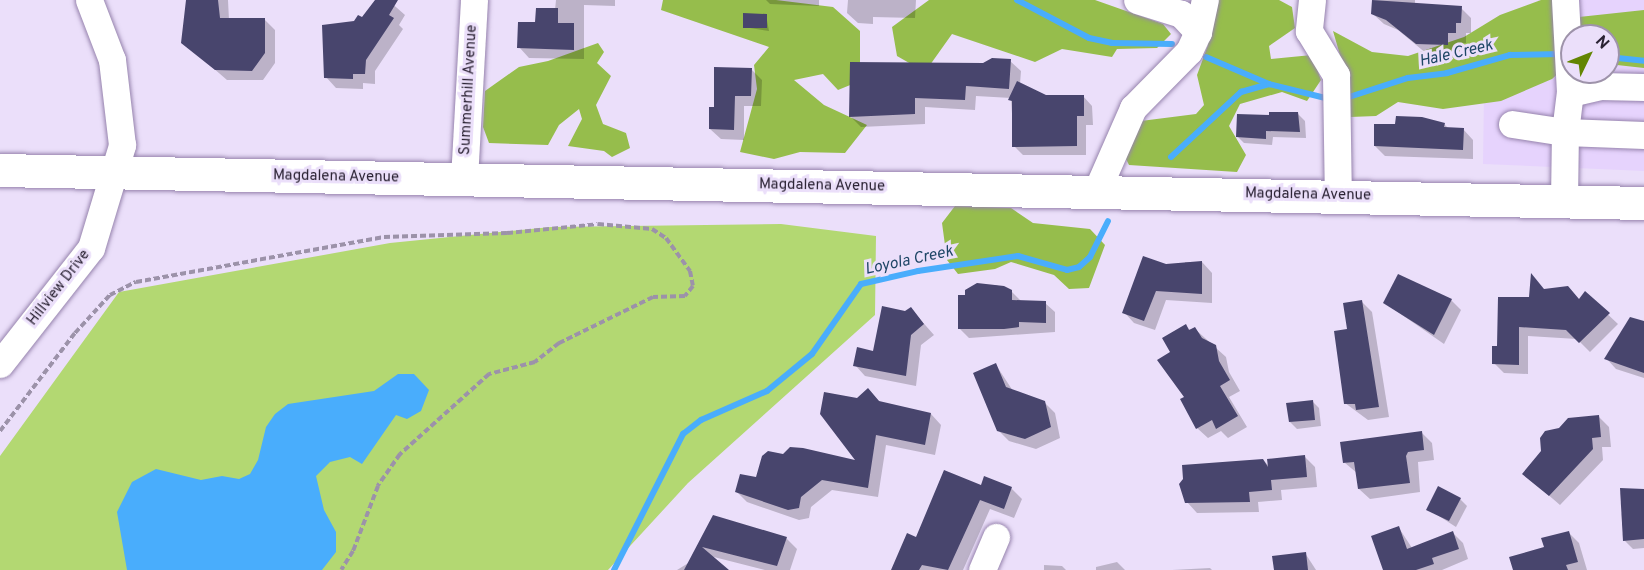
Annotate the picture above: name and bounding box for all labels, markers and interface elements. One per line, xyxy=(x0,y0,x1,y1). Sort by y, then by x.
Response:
street label: Summerhill Avenue xyxy=(457,24,481,156)
north arrow xyxy=(1560,24,1620,84)
text: N xyxy=(1590,32,1613,54)
water label: Hale Creek xyxy=(1417,36,1495,72)
street label: Magdalena Avenue xyxy=(273,167,399,187)
street label: Magdalena Avenue xyxy=(759,176,885,196)
street label: Magdalena Avenue xyxy=(1245,185,1371,205)
water label: Loyola Creek xyxy=(863,242,955,280)
street label: Hillview Drive xyxy=(24,246,94,330)

